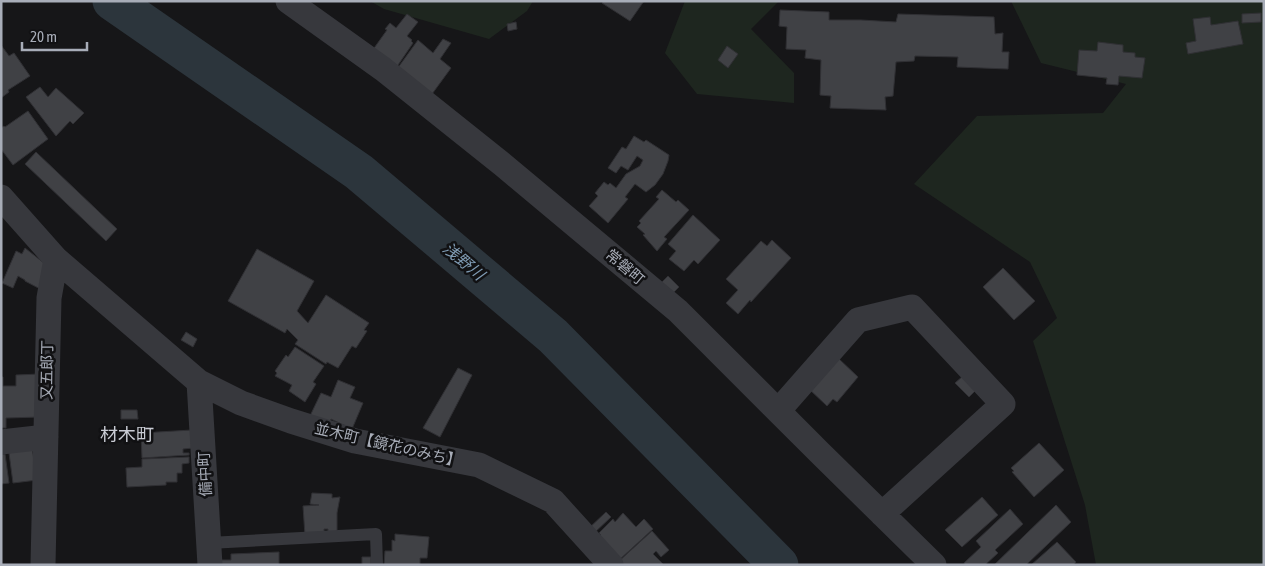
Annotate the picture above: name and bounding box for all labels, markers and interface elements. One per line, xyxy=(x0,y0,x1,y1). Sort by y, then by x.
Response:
scale bar xyxy=(22,20,88,52)
text: 20 m xyxy=(30,28,57,45)
water label: 浅野川 xyxy=(440,239,490,285)
street label: 常磐町 xyxy=(603,246,648,288)
street label: 又五郎丁 xyxy=(37,340,56,400)
street label: 並木町【鏡花のみち】 xyxy=(313,419,463,470)
district label: 材木町 xyxy=(100,424,154,445)
street label: 備中町 xyxy=(195,451,214,497)

